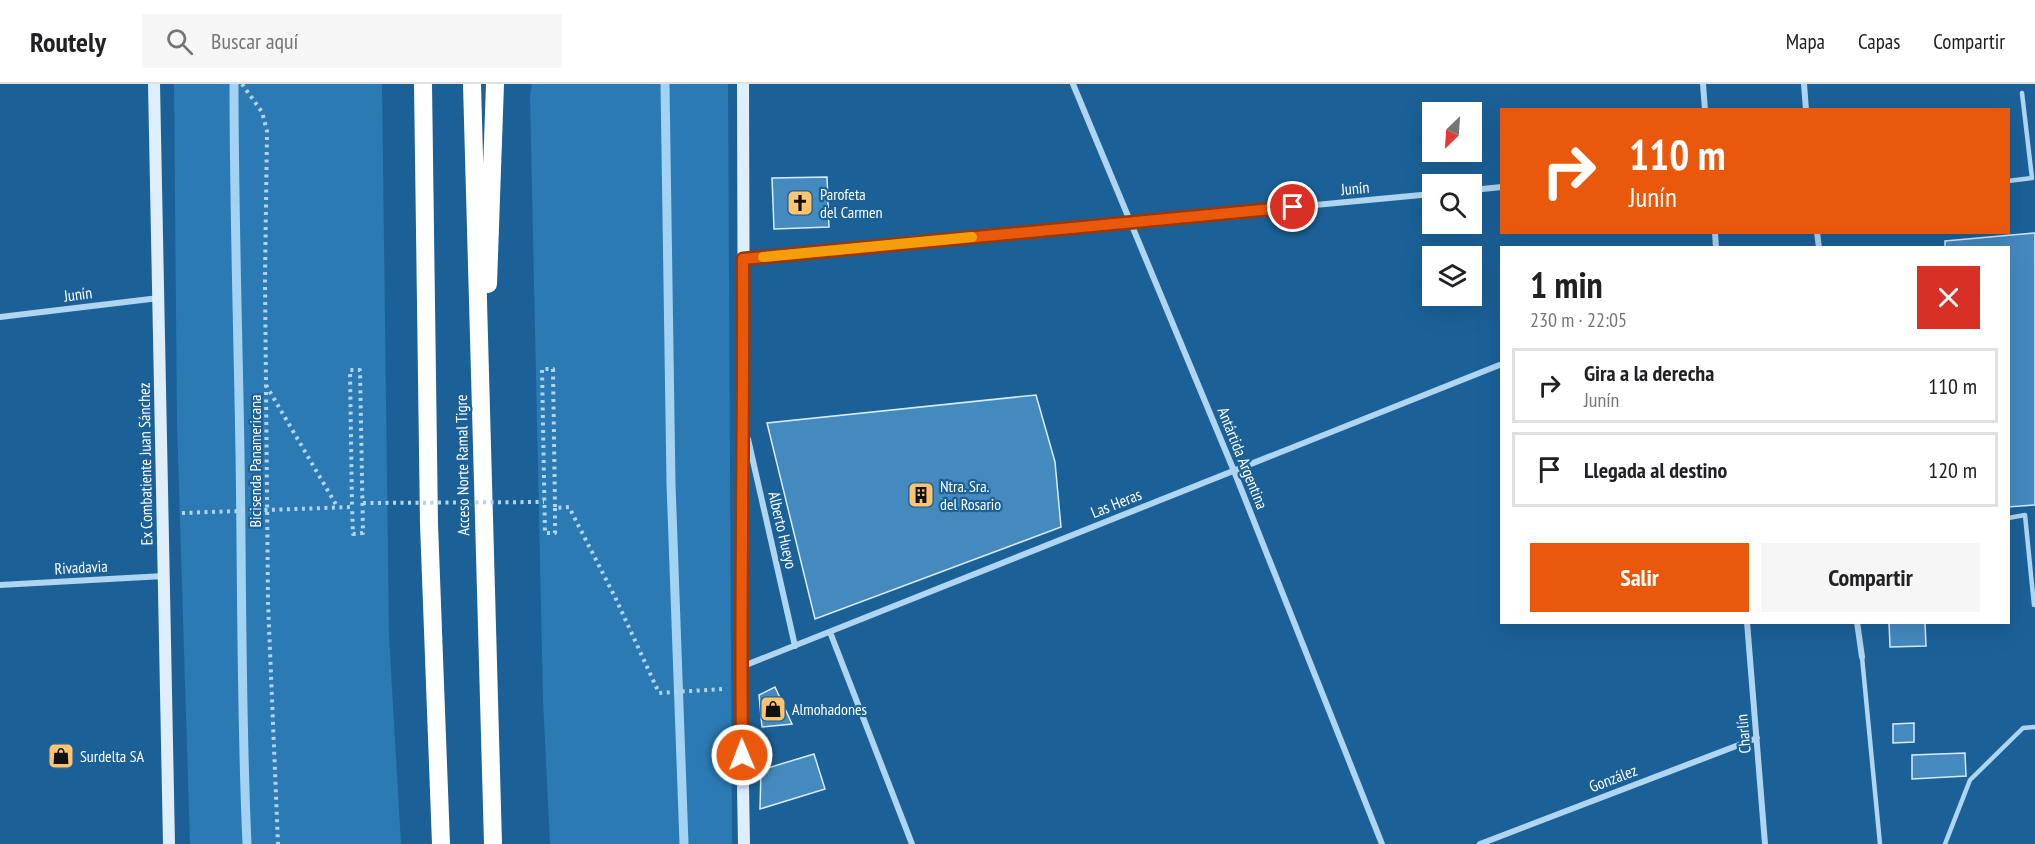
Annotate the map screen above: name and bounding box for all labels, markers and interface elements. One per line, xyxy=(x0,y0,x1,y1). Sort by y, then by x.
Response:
search box xyxy=(142,14,562,68)
text: Routely xyxy=(30,23,106,60)
icon: search xyxy=(163,25,196,58)
text: Buscar aquí xyxy=(211,27,298,55)
text: Mapa xyxy=(1786,28,1825,55)
text: Capas xyxy=(1858,28,1900,55)
text: Compartir xyxy=(1933,28,2005,55)
north arrow xyxy=(1422,102,1482,162)
map controls xyxy=(1422,102,1482,306)
text: 110 m xyxy=(1629,127,1726,182)
icon: right xyxy=(1530,132,1608,210)
button: search xyxy=(1422,174,1482,234)
street label: Junín xyxy=(1339,177,1370,199)
text: Junín xyxy=(1629,180,1677,214)
pin xyxy=(1267,181,1318,232)
place label: Parofeta del Carmen xyxy=(820,184,883,222)
church icon: Parofeta del Carmen xyxy=(785,188,815,218)
icon: arrive xyxy=(1276,190,1309,223)
button: layers xyxy=(1422,246,1482,306)
text: 1 min xyxy=(1530,261,1603,308)
button: close xyxy=(1917,266,1980,329)
street label: Junín xyxy=(62,282,93,306)
text: 230 m · 22:05 xyxy=(1530,307,1627,333)
text: Gira a la derecha xyxy=(1584,359,1714,387)
icon: right xyxy=(1533,369,1566,402)
text: 110 m xyxy=(1928,372,1977,400)
street label: Ex Combatiente Juan Sánchez xyxy=(134,382,156,545)
text: Junín xyxy=(1584,387,1619,413)
street label: Acceso Norte Ramal Tigre xyxy=(451,394,473,536)
street label: Bicisenda Panamericana xyxy=(245,395,265,527)
street label: Antártida Argentina xyxy=(1213,404,1273,512)
icon: arrive xyxy=(1533,453,1566,486)
text: Llegada al destino xyxy=(1584,456,1727,484)
text: 120 m xyxy=(1928,456,1977,484)
place label: Ntra. Sra. del Rosario xyxy=(940,476,1001,514)
building icon: Ntra. Sra. del Rosario xyxy=(906,480,936,510)
street label: Las Heras xyxy=(1088,484,1144,522)
street label: Alberto Hueyo xyxy=(764,489,802,571)
button: Salir xyxy=(1530,543,1749,612)
button: Compartir xyxy=(1761,543,1980,612)
street label: Rivadavia xyxy=(54,556,108,578)
shop icon: Almohadones xyxy=(758,694,788,724)
place label: Almohadones xyxy=(792,699,867,719)
street label: Charlín xyxy=(1731,714,1755,754)
position arrow xyxy=(710,723,774,787)
shop icon: Surdelta SA xyxy=(46,741,76,771)
place label: Surdelta SA xyxy=(80,746,144,766)
street label: González xyxy=(1586,760,1640,796)

